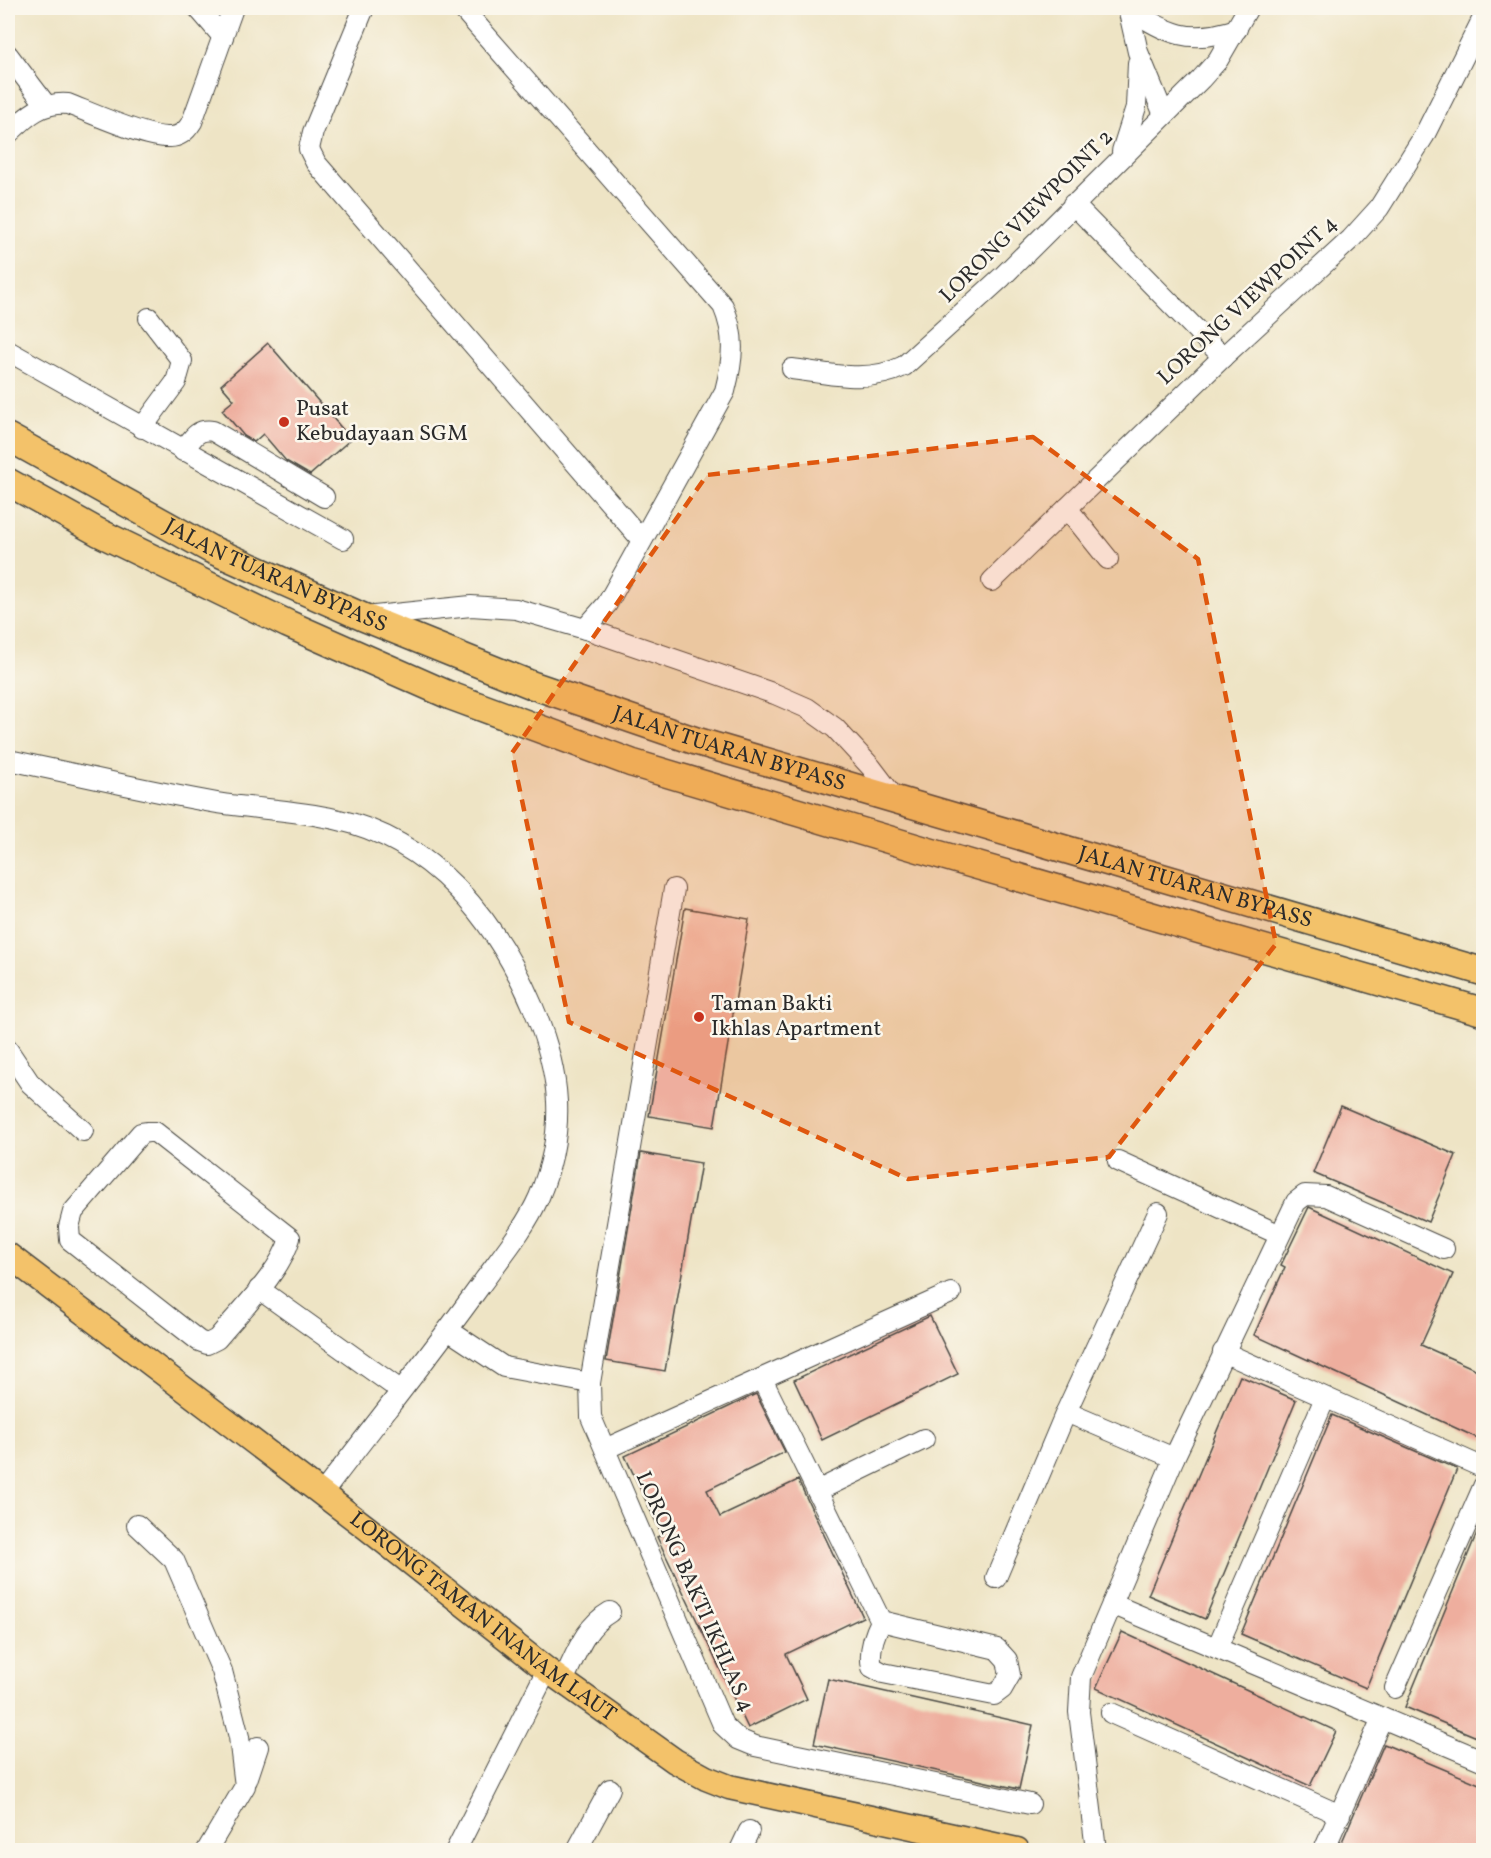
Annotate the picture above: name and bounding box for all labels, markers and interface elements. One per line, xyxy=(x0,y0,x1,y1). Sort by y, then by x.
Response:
street label: LORONG VIEWPOINT 2 xyxy=(933,123,1121,311)
street label: LORONG VIEWPOINT 4 xyxy=(1151,209,1345,393)
place label: Pusat Kebudayaan SGM xyxy=(296,394,468,450)
marker: Pusat Kebudayaan SGM xyxy=(277,415,291,429)
street label: JALAN TUARAN BYPASS xyxy=(158,511,392,641)
street label: JALAN TUARAN BYPASS xyxy=(608,698,850,800)
street label: JALAN TUARAN BYPASS xyxy=(1074,838,1316,936)
place label: Taman Bakti Ikhlas Apartment xyxy=(711,989,881,1045)
marker: Taman Bakti Ikhlas Apartment xyxy=(692,1010,706,1024)
street label: LORONG BAKTI IKHLAS 4 xyxy=(627,1467,761,1717)
street label: LORONG TAMAN INANAM LAUT xyxy=(343,1504,622,1730)

